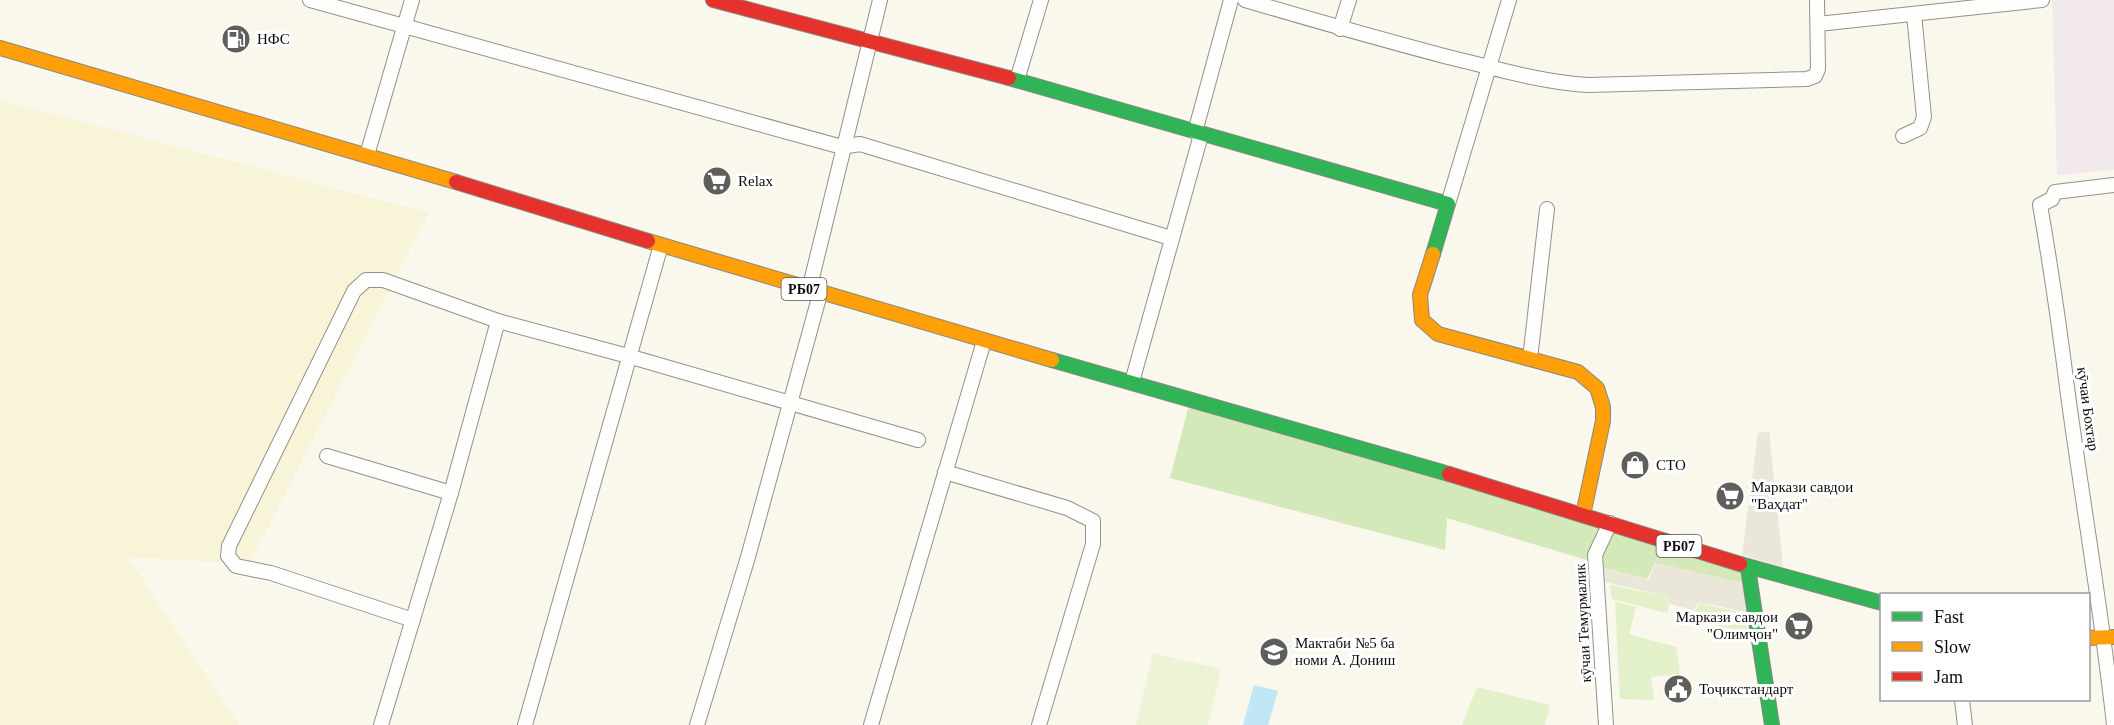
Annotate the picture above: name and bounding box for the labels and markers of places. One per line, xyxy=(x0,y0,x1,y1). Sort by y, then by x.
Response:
fuel station icon: НФС xyxy=(220,23,252,55)
place label: НФС xyxy=(257,31,290,47)
supermarket icon: Relax xyxy=(701,165,733,197)
place label: Relax xyxy=(738,173,773,189)
shop icon: СТО xyxy=(1619,449,1651,481)
place label: СТО xyxy=(1656,457,1686,473)
place label: Маркази савдои "Ваҳдат" xyxy=(1751,479,1853,512)
supermarket icon: Маркази савдои "Ваҳдат" xyxy=(1714,480,1746,512)
place label: Маркази савдои "Олимҷон" xyxy=(1676,609,1778,642)
supermarket icon: Маркази савдои "Олимҷон" xyxy=(1783,610,1815,642)
place label: Мактаби №5 ба номи А. Дониш xyxy=(1295,635,1396,668)
school or university icon: Мактаби №5 ба номи А. Дониш xyxy=(1258,636,1290,668)
public building icon: Тоҷикстандарт xyxy=(1662,673,1694,705)
place label: Тоҷикстандарт xyxy=(1699,681,1794,697)

